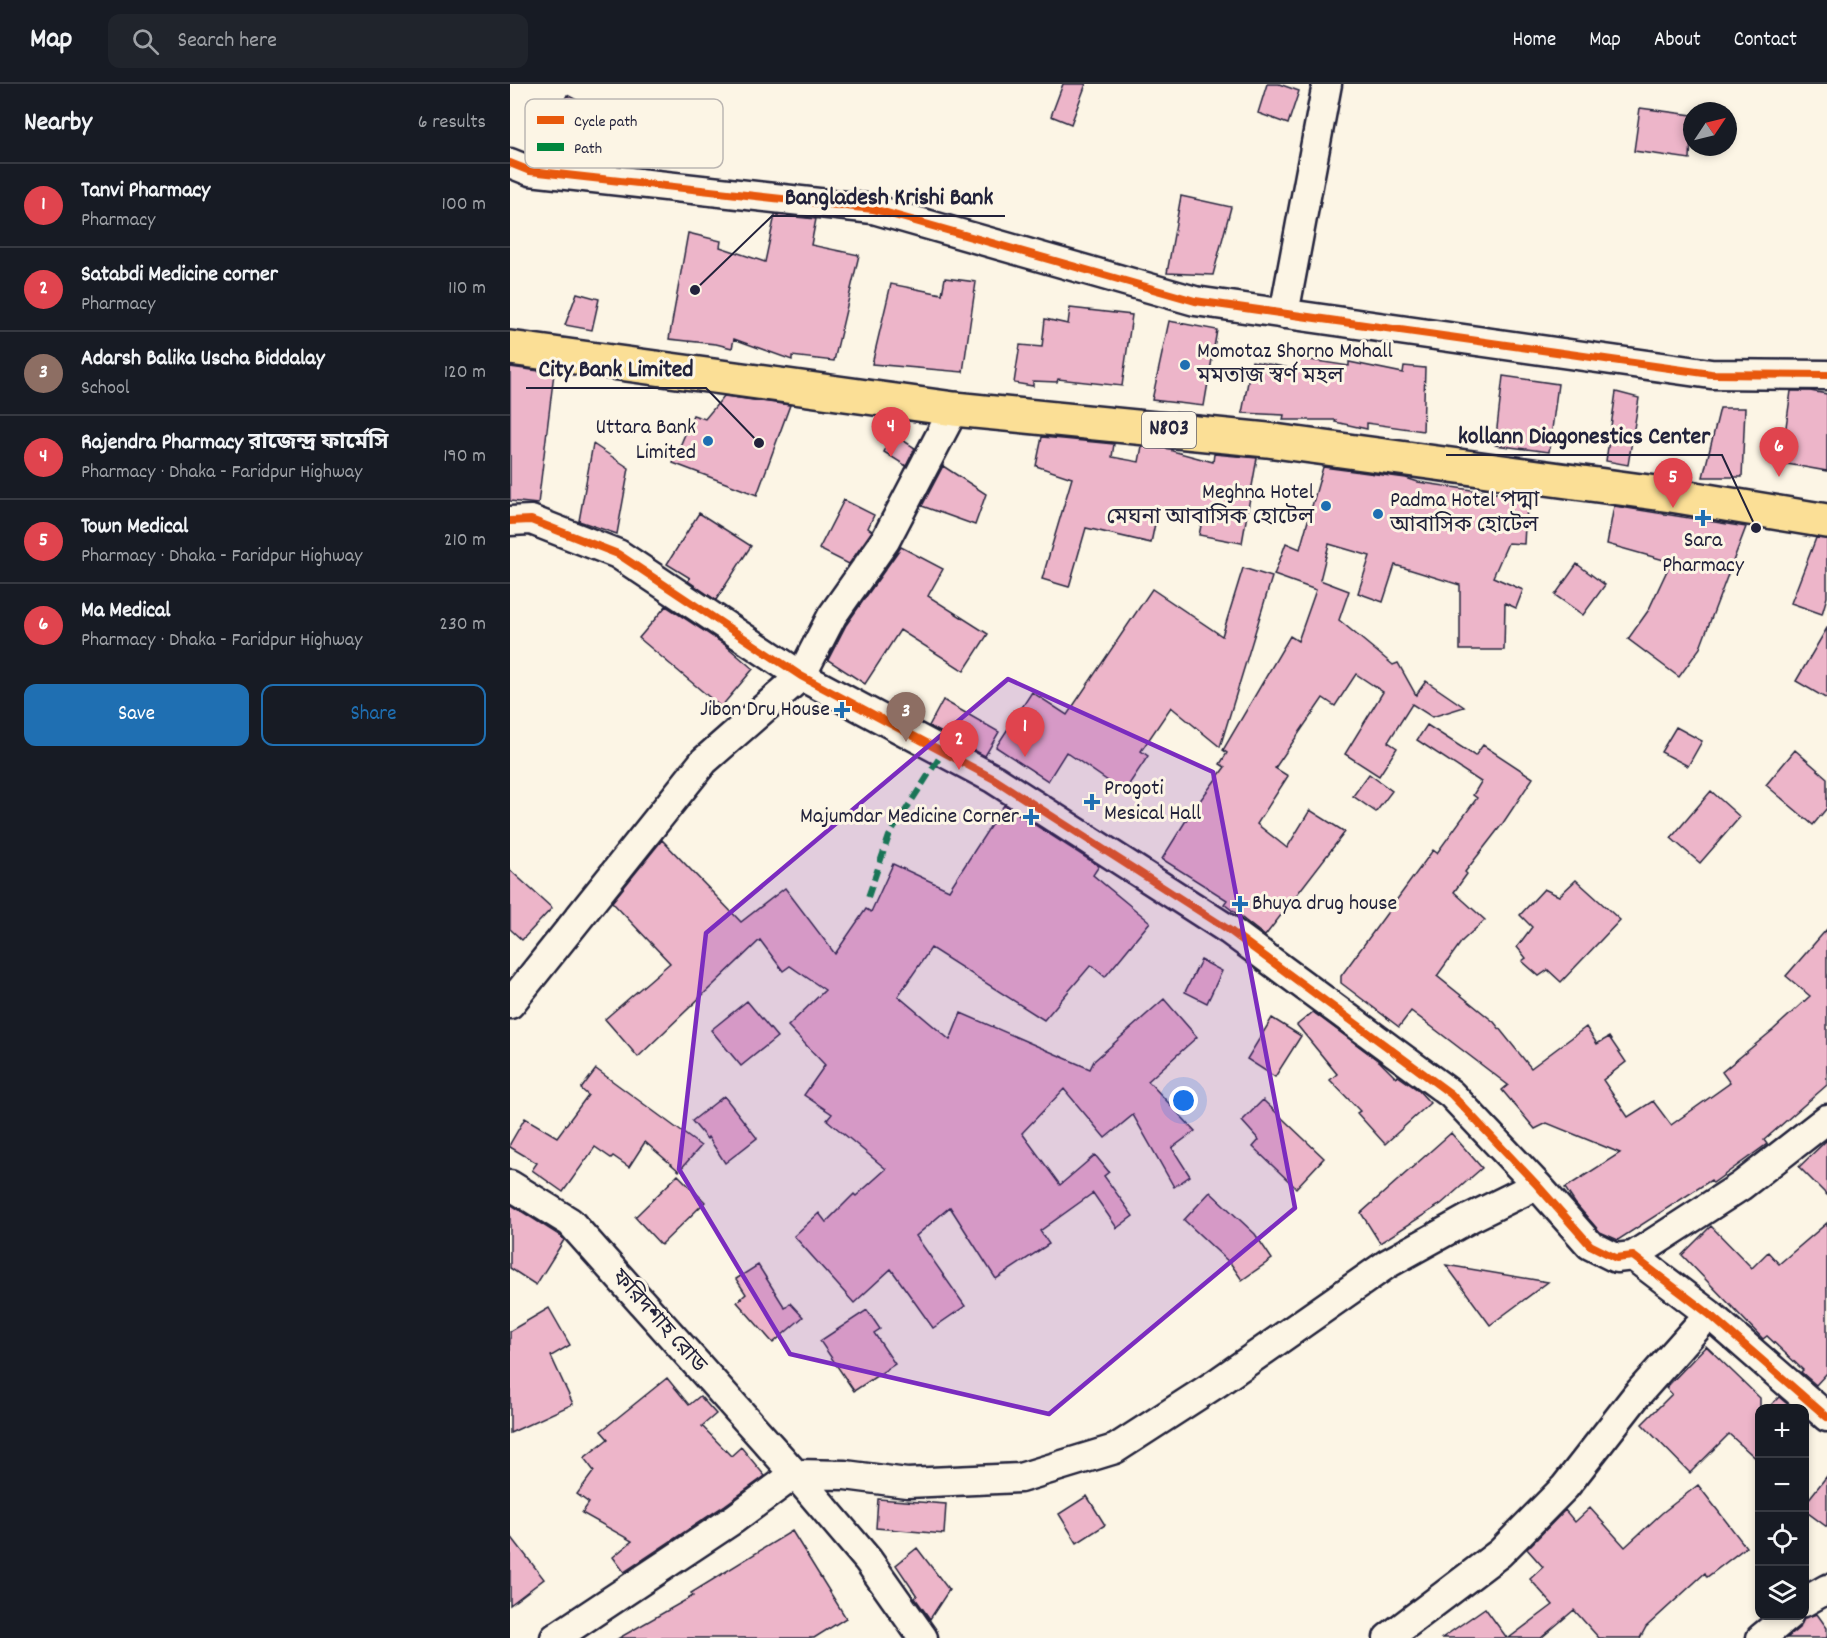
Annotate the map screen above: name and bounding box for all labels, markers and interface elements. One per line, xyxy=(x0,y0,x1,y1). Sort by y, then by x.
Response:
search box xyxy=(108,14,528,68)
text: Map xyxy=(30,21,72,61)
icon: search xyxy=(129,25,162,58)
text: Search here xyxy=(177,26,277,57)
text: Home xyxy=(1512,26,1556,56)
text: Map xyxy=(1589,26,1621,56)
text: About xyxy=(1654,26,1701,56)
text: Contact xyxy=(1734,26,1797,56)
legend xyxy=(525,99,723,168)
north arrow xyxy=(1683,102,1737,156)
text: Nearby xyxy=(24,105,92,142)
text: 6 results xyxy=(418,109,486,137)
text: Cycle path xyxy=(574,111,637,134)
text: Path xyxy=(574,138,602,161)
callout: Bangladesh Krishi Bank xyxy=(772,174,1005,216)
text: Tanvi Pharmacy xyxy=(81,176,210,207)
text: Bangladesh Krishi Bank xyxy=(785,182,993,216)
text: 1 xyxy=(41,191,46,219)
text: 100 m xyxy=(442,191,486,219)
text: Pharmacy xyxy=(81,207,155,235)
text: Satabdi Medicine corner xyxy=(81,260,278,291)
text: 2 xyxy=(39,275,48,303)
text: 110 m xyxy=(448,275,486,303)
text: Pharmacy xyxy=(81,291,155,319)
place label: Momotaz Shorno Mohall মমতাজ স্বর্ণ মহল xyxy=(1196,337,1393,393)
text: Adarsh Balika Uscha Biddalay xyxy=(81,344,325,375)
callout: City Bank Limited xyxy=(526,346,706,388)
text: City Bank Limited xyxy=(538,354,694,388)
marker: Momotaz Shorno Mohall মমতাজ স্বর্ণ মহল xyxy=(1178,358,1192,372)
text: 3 xyxy=(39,359,48,387)
text: 120 m xyxy=(444,359,486,387)
text: School xyxy=(81,375,130,403)
pin: 4 xyxy=(872,408,910,457)
road number: N803 xyxy=(1142,412,1196,448)
place label: Uttara Bank Limited xyxy=(595,413,696,469)
callout: kollann Diagonestics Center xyxy=(1446,413,1722,455)
text: kollann Diagonestics Center xyxy=(1458,421,1711,455)
text: Rajendra Pharmacy রাজেন্দ্র ফার্মেসি xyxy=(81,428,388,459)
pin: 6 xyxy=(1760,428,1798,477)
marker: Uttara Bank Limited xyxy=(701,434,715,448)
text: 4 xyxy=(39,443,48,471)
text: 190 m xyxy=(443,443,486,471)
pin: 5 xyxy=(1654,458,1692,508)
text: Pharmacy · Dhaka - Faridpur Highway xyxy=(81,459,362,487)
place label: Meghna Hotel মেঘনা আবাসিক হোটেল xyxy=(1106,478,1315,534)
place label: Padma Hotel পদ্মা আবাসিক হোটেল xyxy=(1389,486,1540,542)
marker: Meghna Hotel মেঘনা আবাসিক হোটেল xyxy=(1319,499,1333,513)
marker: Padma Hotel পদ্মা আবাসিক হোটেল xyxy=(1371,507,1385,521)
marker: Sara Pharmacy xyxy=(1696,511,1710,525)
text: Town Medical xyxy=(81,512,188,543)
place label: Sara Pharmacy xyxy=(1662,526,1745,582)
text: 5 xyxy=(39,527,48,555)
text: 210 m xyxy=(444,527,486,555)
text: Pharmacy · Dhaka - Faridpur Highway xyxy=(81,543,362,571)
text: Ma Medical xyxy=(81,596,171,627)
text: 6 xyxy=(39,611,48,639)
text: 230 m xyxy=(439,611,486,639)
text: Pharmacy · Dhaka - Faridpur Highway xyxy=(81,627,362,655)
button: Save xyxy=(24,684,249,746)
button: Share xyxy=(261,684,486,746)
pin: 3 xyxy=(886,692,926,742)
place label: Jibon Dru House xyxy=(700,695,830,726)
marker: Jibon Dru House xyxy=(835,703,849,717)
pin: 1 xyxy=(1006,708,1044,757)
pin: 2 xyxy=(940,720,978,770)
place label: Progoti Mesical Hall xyxy=(1104,774,1201,830)
marker: Progoti Mesical Hall xyxy=(1085,795,1099,809)
place label: Majumdar Medicine Corner xyxy=(800,802,1020,833)
marker: Majumdar Medicine Corner xyxy=(1024,810,1038,824)
place label: Bhuya drug house xyxy=(1252,889,1397,920)
marker: Bhuya drug house xyxy=(1233,897,1247,911)
your location xyxy=(1169,1086,1198,1115)
street label: ফরিদশাহ রোড xyxy=(602,1263,713,1381)
map controls xyxy=(1755,1404,1809,1620)
button: + xyxy=(1755,1404,1809,1458)
button: − xyxy=(1755,1458,1809,1512)
button: locate xyxy=(1755,1512,1809,1566)
button: layers xyxy=(1755,1566,1809,1620)

